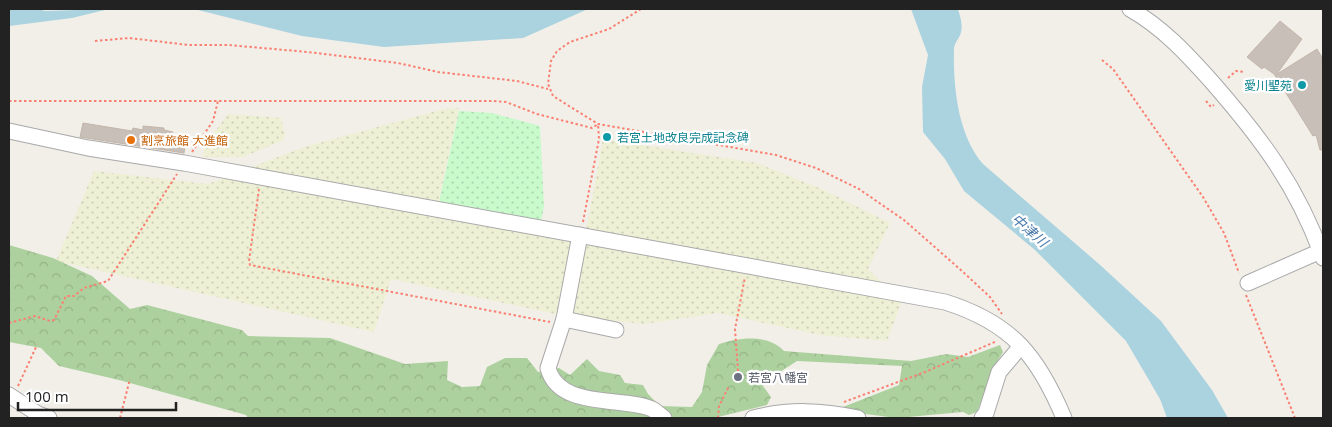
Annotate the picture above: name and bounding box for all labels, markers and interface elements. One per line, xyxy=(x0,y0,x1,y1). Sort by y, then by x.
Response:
place label: 愛川聖苑 xyxy=(1244,77,1292,94)
marker: 愛川聖苑 xyxy=(1296,79,1308,91)
place label: 若宮土地改良完成記念碑 xyxy=(617,129,749,146)
marker: 若宮土地改良完成記念碑 xyxy=(601,131,613,143)
place label: 割烹旅館 大進館 xyxy=(141,132,228,149)
marker: 割烹旅館 大進館 xyxy=(125,134,137,146)
water label: 中津川 xyxy=(1008,209,1054,252)
place label: 若宮八幡宮 xyxy=(748,369,808,386)
marker: 若宮八幡宮 xyxy=(732,371,744,383)
scale bar xyxy=(18,380,175,412)
text: 100 m xyxy=(25,386,69,406)

